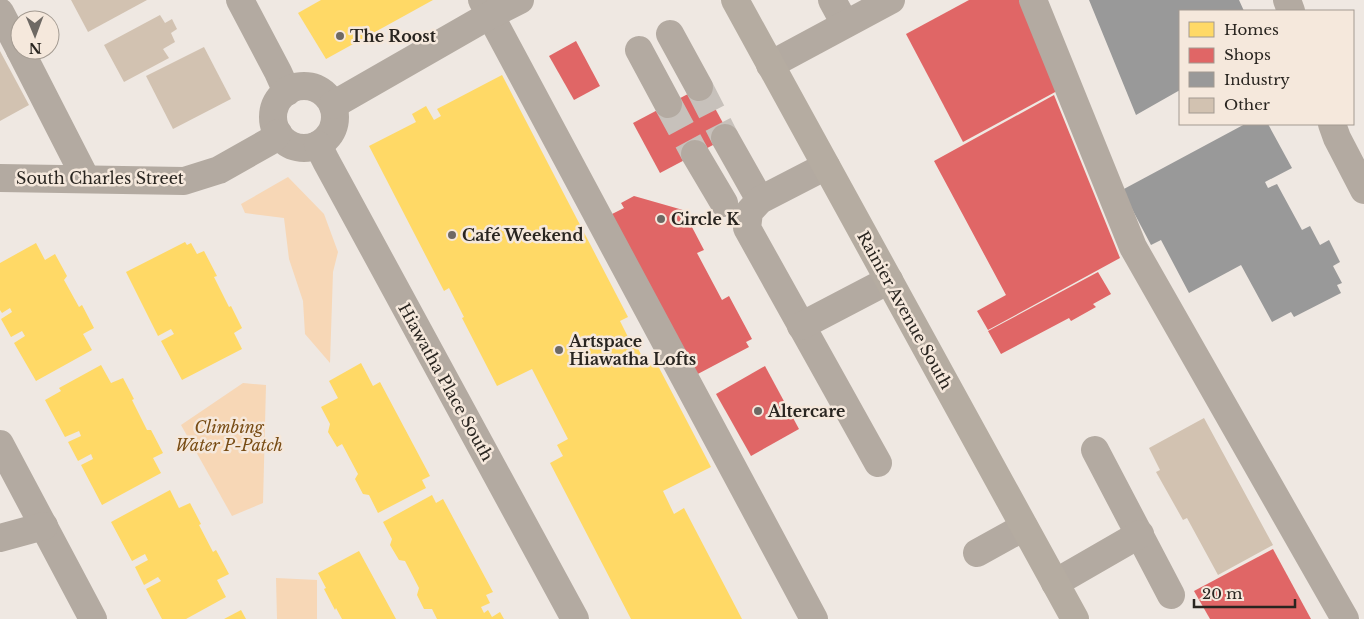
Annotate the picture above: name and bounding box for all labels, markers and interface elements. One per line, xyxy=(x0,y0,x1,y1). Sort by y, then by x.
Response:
north arrow xyxy=(10,10,60,60)
legend xyxy=(1179,10,1354,125)
text: Homes xyxy=(1224,20,1279,39)
place label: The Roost xyxy=(350,26,437,46)
marker: The Roost xyxy=(334,30,346,42)
text: N xyxy=(28,39,42,57)
text: Shops xyxy=(1224,45,1271,64)
text: Industry xyxy=(1224,70,1290,89)
text: Other xyxy=(1224,95,1271,114)
street label: South Charles Street xyxy=(16,168,184,188)
place label: Circle K xyxy=(671,209,740,229)
marker: Circle K xyxy=(655,213,667,225)
place label: Café Weekend xyxy=(462,225,584,245)
street label: Rainier Avenue South xyxy=(853,227,957,393)
marker: Café Weekend xyxy=(446,229,458,241)
street label: Hiawatha Place South xyxy=(394,300,498,464)
place label: Artspace Hiawatha Lofts xyxy=(568,331,696,369)
marker: Artspace Hiawatha Lofts xyxy=(553,344,565,356)
place label: Altercare xyxy=(767,401,845,421)
marker: Altercare xyxy=(752,405,764,417)
park label: Climbing Water P-Patch xyxy=(175,417,283,455)
scale bar xyxy=(1194,576,1295,608)
text: 20 m xyxy=(1202,584,1242,603)

